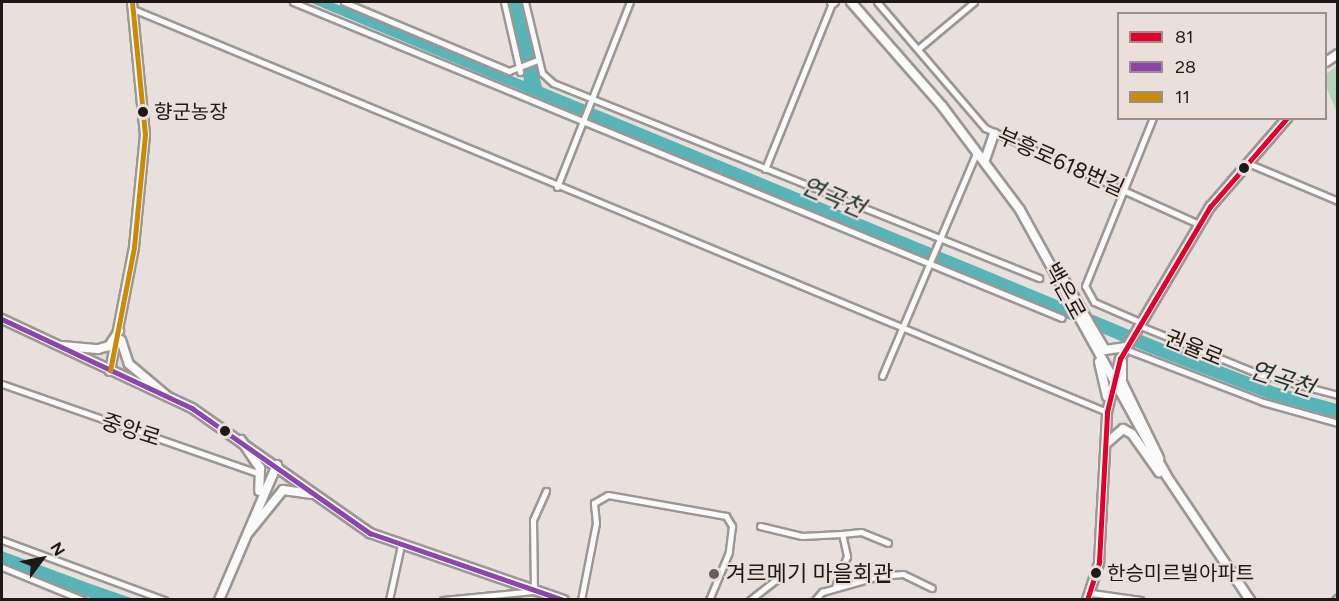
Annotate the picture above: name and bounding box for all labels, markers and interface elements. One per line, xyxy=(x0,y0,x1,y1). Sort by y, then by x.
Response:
legend xyxy=(1117,12,1327,120)
text: 81 xyxy=(1175,26,1194,48)
text: 28 xyxy=(1175,56,1196,78)
text: 11 xyxy=(1175,86,1190,108)
place label: 향군농장 xyxy=(154,100,228,124)
marker: 향군농장 xyxy=(137,106,149,118)
street label: 부흥로618번길 xyxy=(993,122,1129,202)
unlabelled marker xyxy=(1238,162,1250,174)
water label: 연곡천 xyxy=(797,171,869,223)
street label: 백은로 xyxy=(1039,258,1091,324)
street label: 권율로 xyxy=(1161,324,1227,372)
water label: 연곡천 xyxy=(1246,355,1318,403)
street label: 중앙로 xyxy=(98,408,164,452)
unlabelled marker xyxy=(219,425,231,437)
north arrow xyxy=(12,529,72,589)
text: N xyxy=(46,539,69,559)
place label: 겨르메기 마을회관 xyxy=(726,561,893,587)
place label: 한승미르빌아파트 xyxy=(1107,561,1254,585)
marker: 겨르메기 마을회관 xyxy=(707,567,721,581)
marker: 한승미르빌아파트 xyxy=(1090,567,1102,579)

